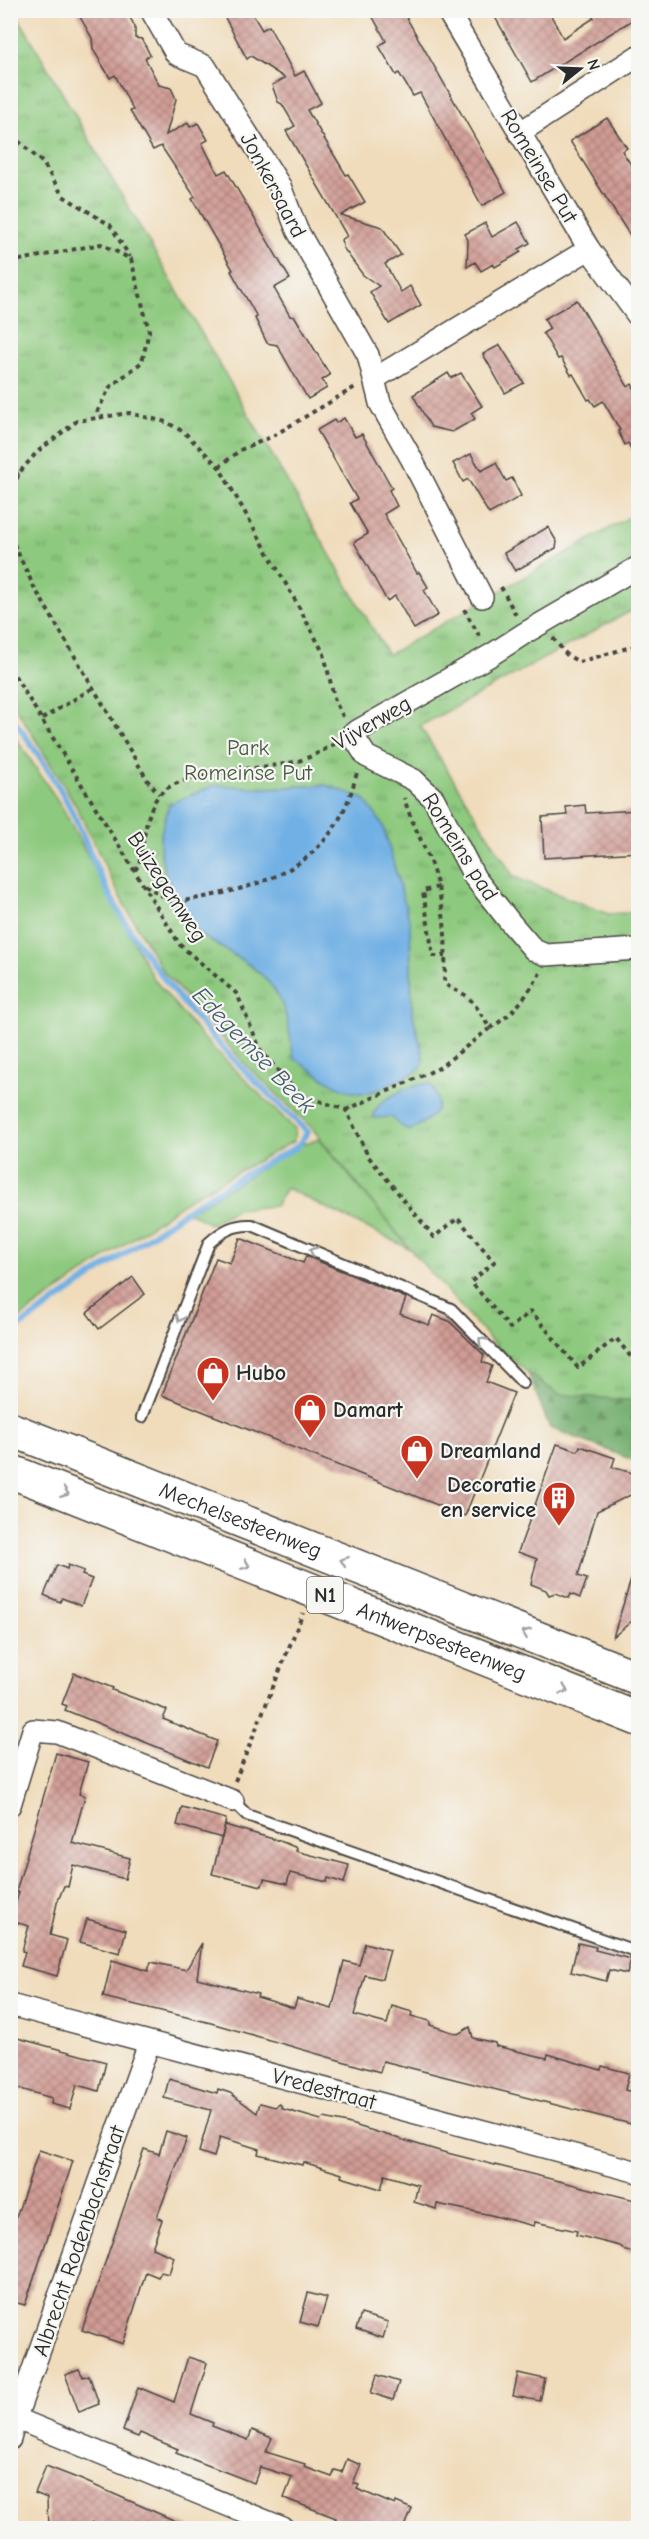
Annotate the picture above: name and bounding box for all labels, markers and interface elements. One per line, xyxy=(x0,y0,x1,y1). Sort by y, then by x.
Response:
north arrow xyxy=(550,39,610,99)
text: N xyxy=(583,57,603,72)
street label: Romeinse Put xyxy=(495,104,584,228)
street label: Jonkersaard xyxy=(234,128,312,242)
street label: Vijverweg xyxy=(328,690,416,756)
park label: Park Romeinse Put xyxy=(184,735,313,786)
street label: Romeins pad xyxy=(417,788,503,906)
street label: Buizegemweg xyxy=(122,827,212,947)
water label: Edegemse Beek xyxy=(187,981,321,1119)
one-way arrow xyxy=(308,1246,319,1258)
one-way arrow xyxy=(174,1312,187,1323)
one-way arrow xyxy=(478,1338,489,1348)
shop icon: Hubo xyxy=(195,1355,231,1402)
place label: Hubo xyxy=(236,1360,286,1386)
shop icon: Damart xyxy=(292,1392,328,1439)
place label: Damart xyxy=(333,1397,403,1423)
shop icon: Dreamland xyxy=(399,1433,435,1480)
place label: Dreamland xyxy=(440,1438,541,1464)
place label: Decoratie en service xyxy=(441,1472,536,1523)
street label: Mechelsesteenweg xyxy=(156,1477,325,1564)
building icon: Decoratie en service xyxy=(541,1480,577,1527)
one-way arrow xyxy=(59,1486,70,1498)
one-way arrow xyxy=(340,1556,351,1568)
one-way arrow xyxy=(241,1557,251,1570)
road number: N1 xyxy=(307,1577,343,1613)
street label: Antwerpsesteenweg xyxy=(353,1596,530,1687)
one-way arrow xyxy=(521,1628,532,1640)
one-way arrow xyxy=(558,1683,569,1695)
street label: Vredestraat xyxy=(269,2063,380,2116)
street label: Albrecht Rodenbachstraat xyxy=(27,2122,131,2360)

